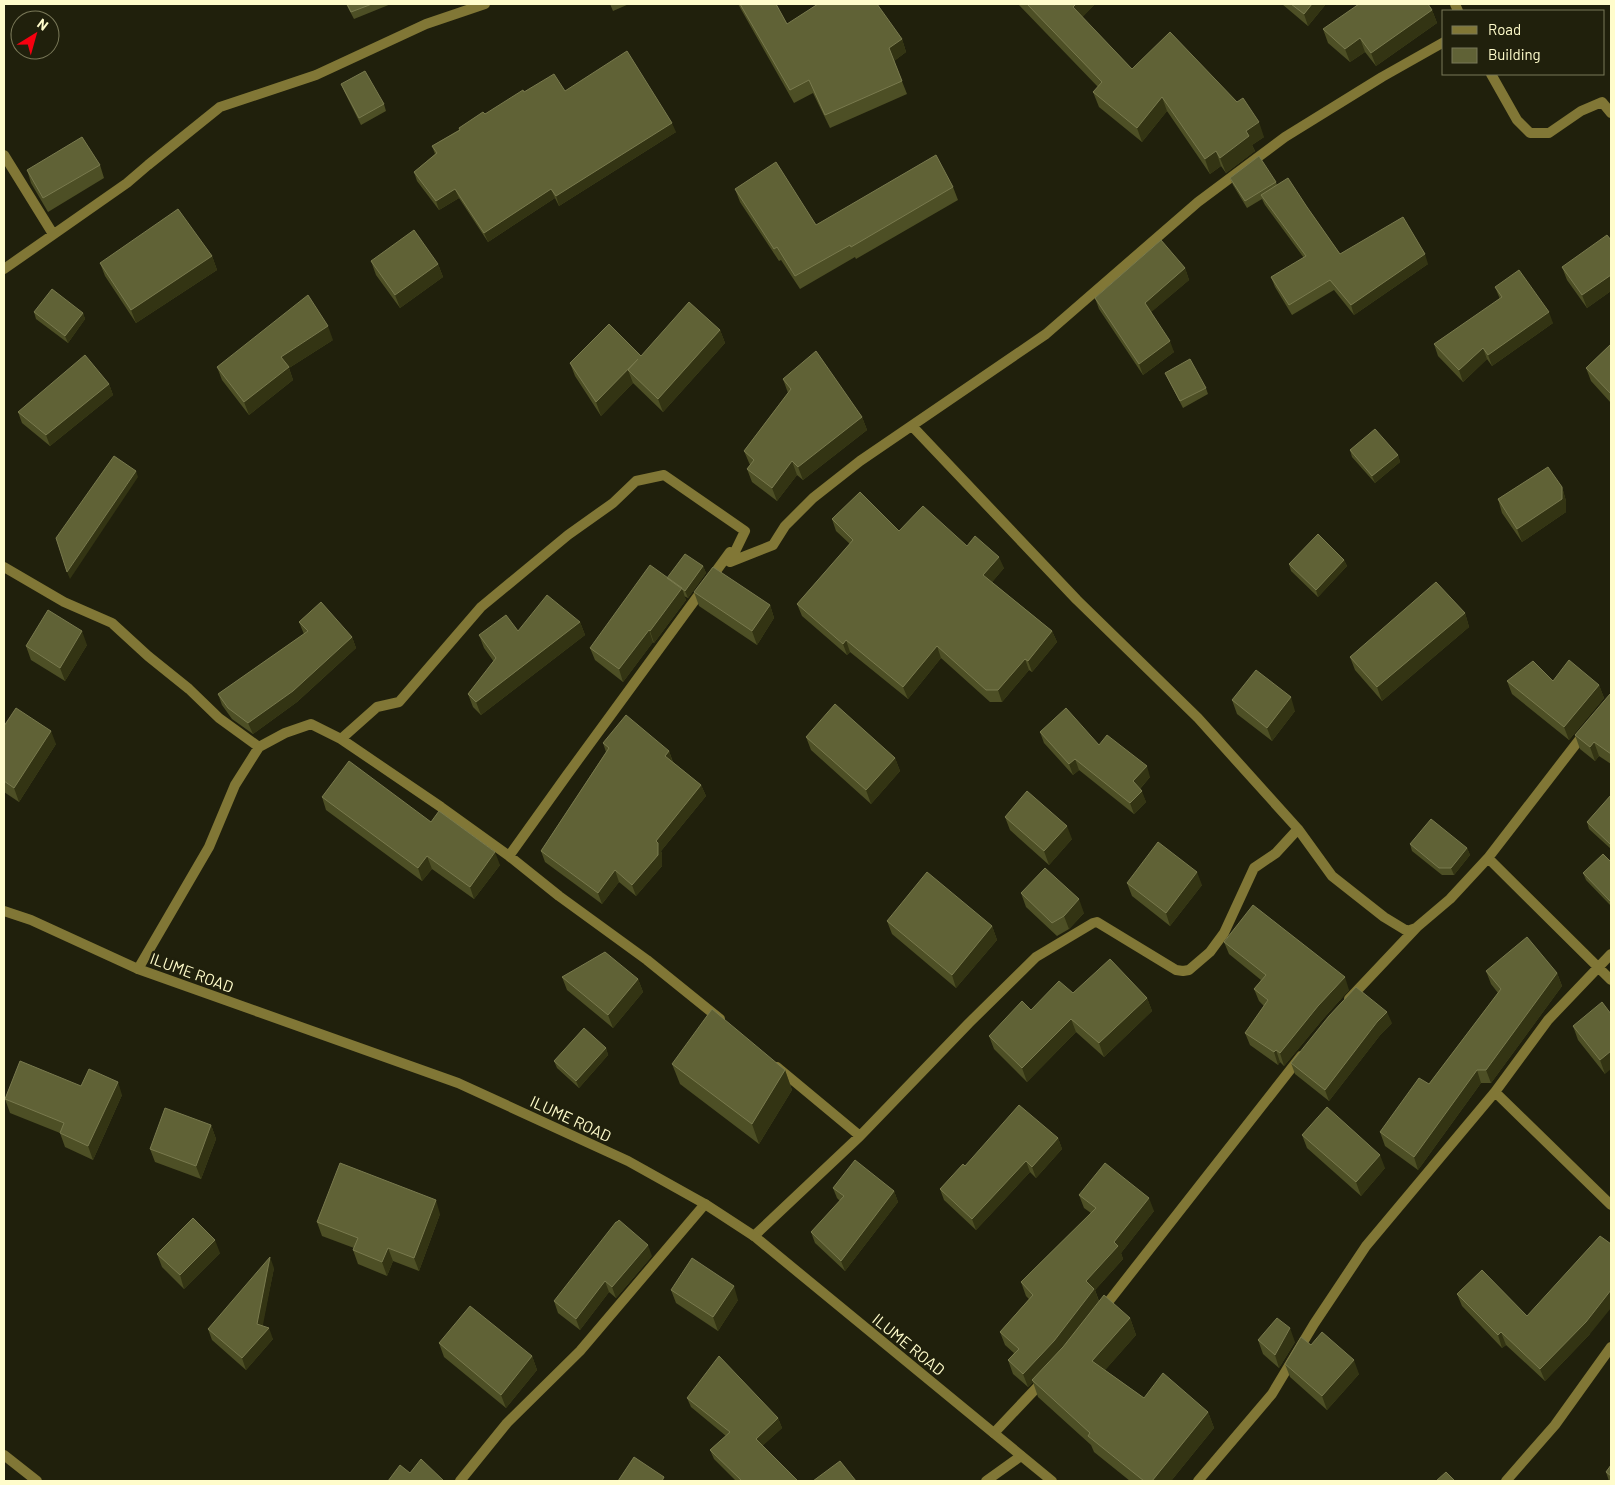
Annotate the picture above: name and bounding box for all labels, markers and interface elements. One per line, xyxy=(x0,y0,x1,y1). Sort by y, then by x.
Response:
north arrow xyxy=(10,10,60,60)
legend xyxy=(1442,10,1605,75)
text: N xyxy=(34,15,52,34)
text: Road xyxy=(1488,20,1521,38)
text: Building xyxy=(1488,45,1541,63)
street label: ILUME ROAD xyxy=(148,948,236,996)
street label: ILUME ROAD xyxy=(527,1091,615,1145)
street label: ILUME ROAD xyxy=(869,1309,949,1379)

